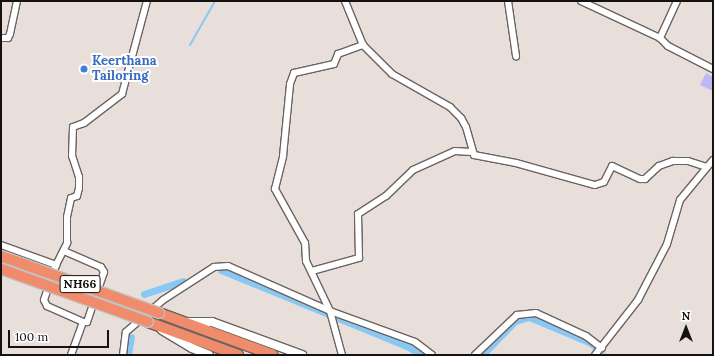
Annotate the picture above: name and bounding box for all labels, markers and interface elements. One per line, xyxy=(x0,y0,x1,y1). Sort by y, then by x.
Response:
place label: Keerthana Tailoring xyxy=(92,54,156,85)
marker: Keerthana Tailoring xyxy=(79,64,89,74)
road number: NH66 xyxy=(59,274,101,294)
north arrow xyxy=(666,308,706,348)
text: N xyxy=(682,309,690,323)
scale bar xyxy=(10,322,111,348)
text: 100 m xyxy=(15,329,48,344)

